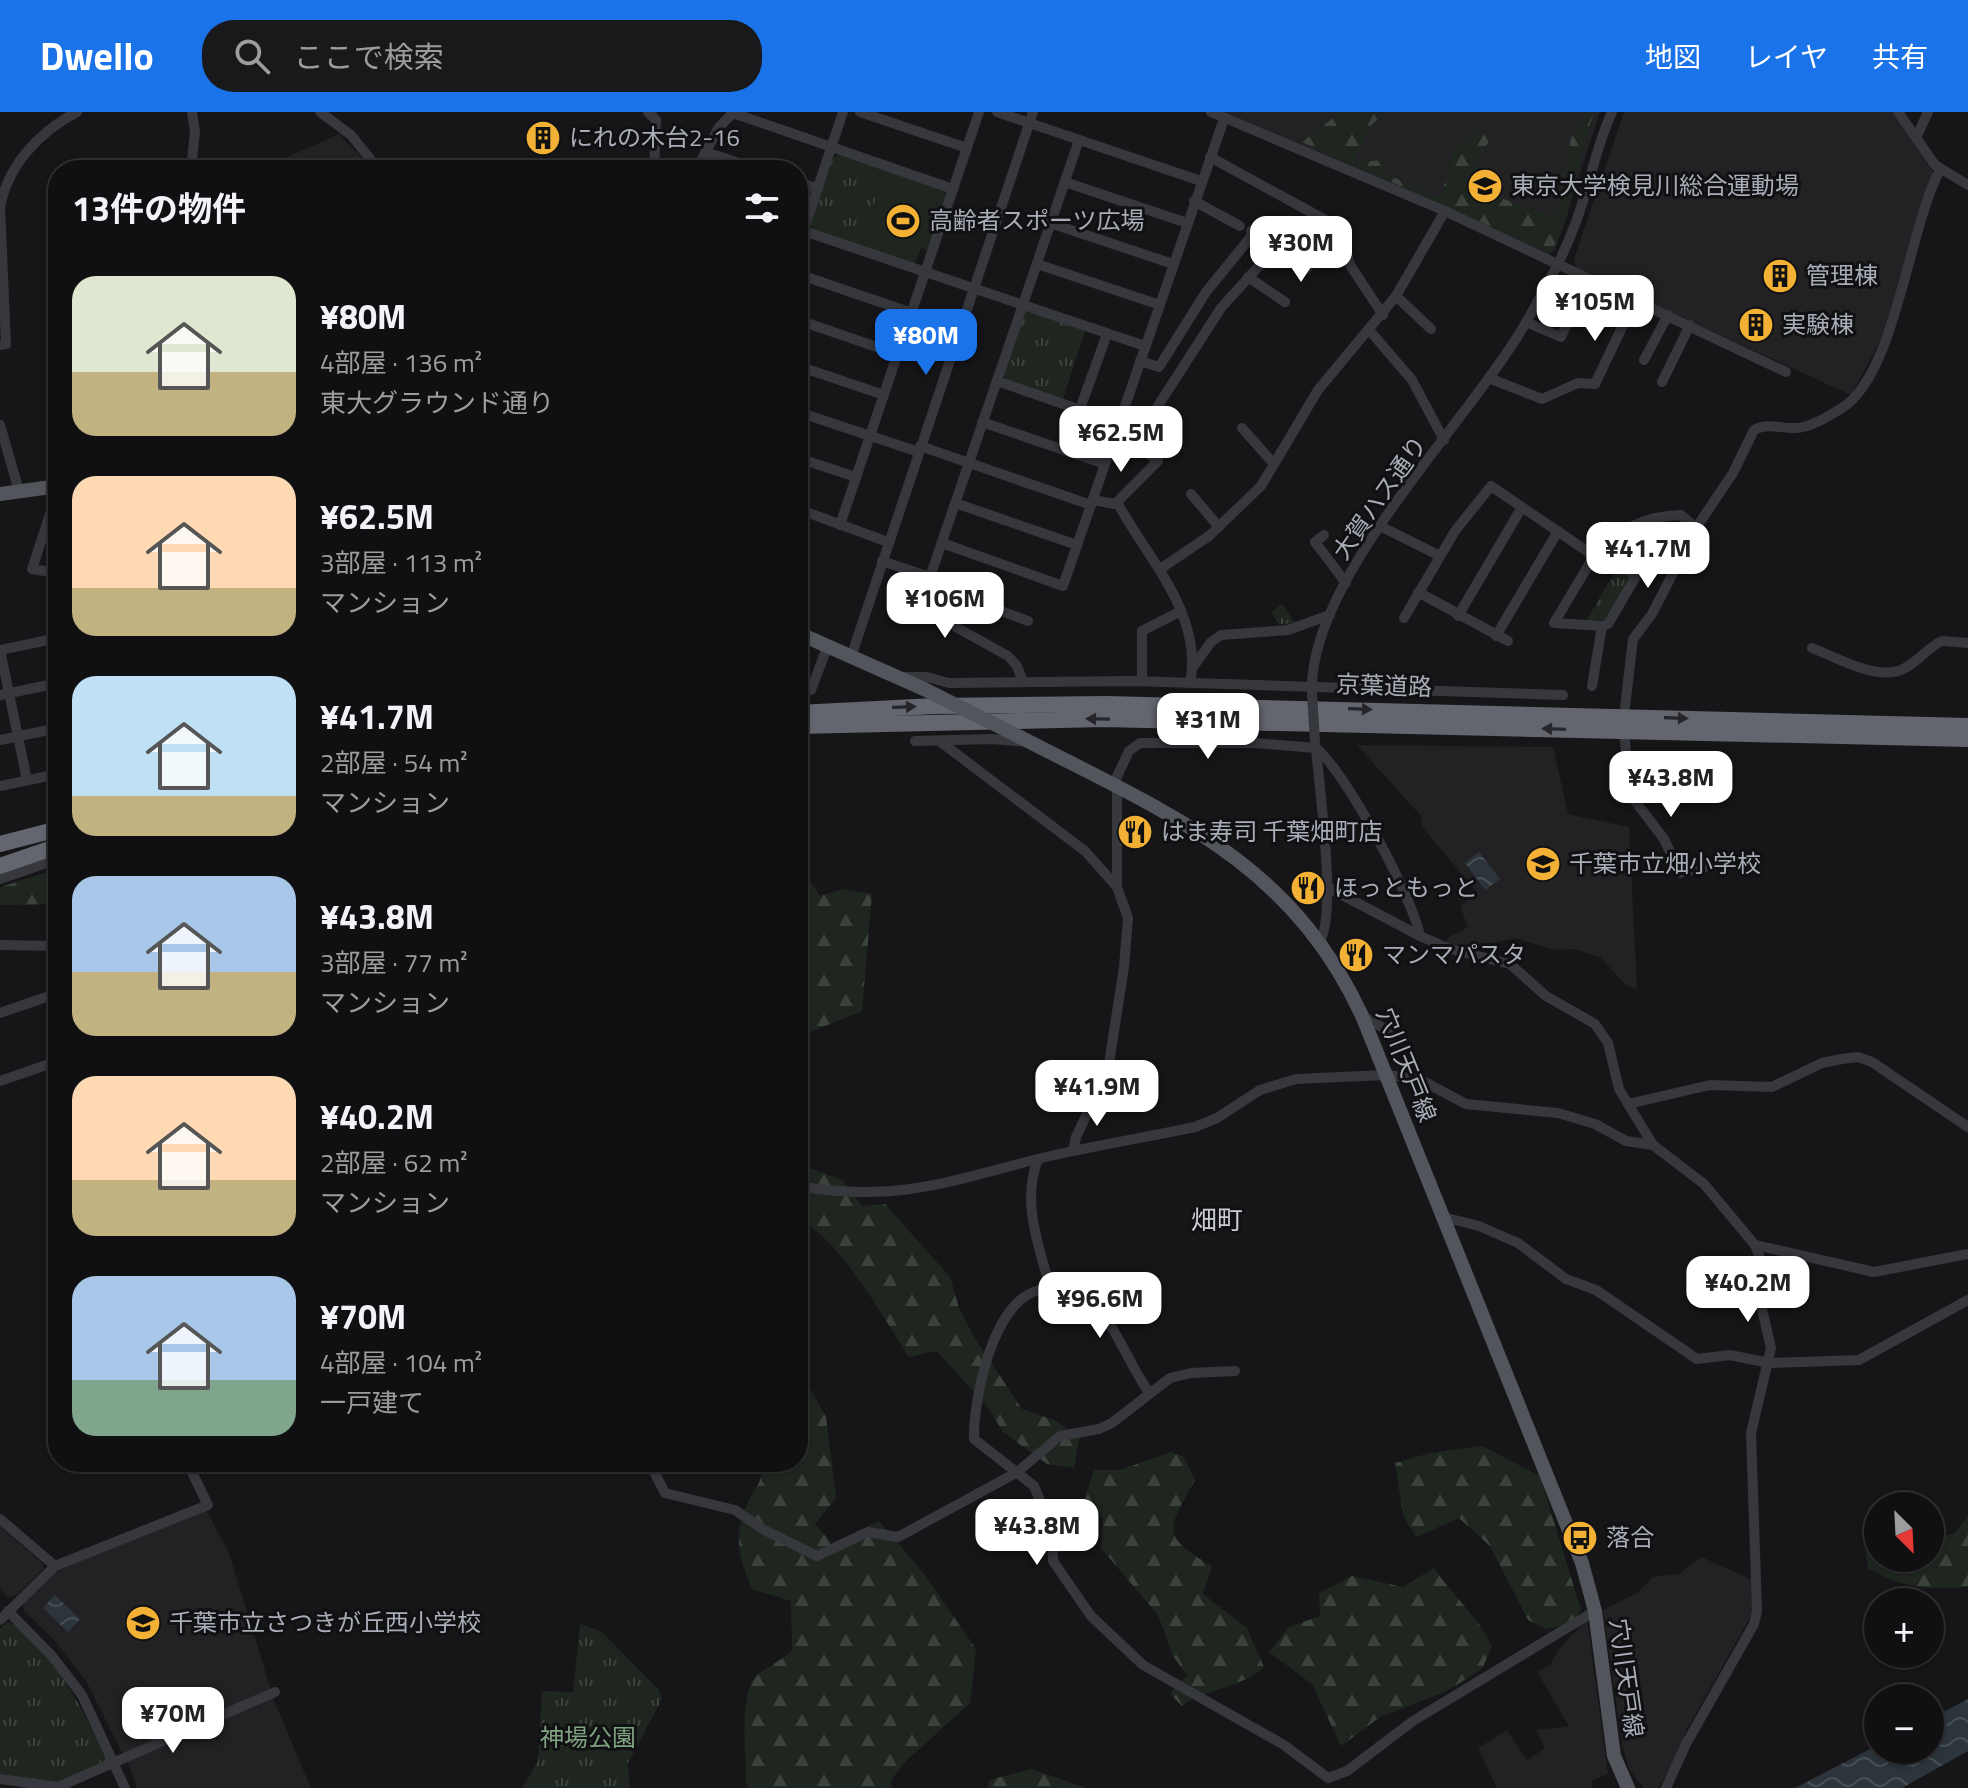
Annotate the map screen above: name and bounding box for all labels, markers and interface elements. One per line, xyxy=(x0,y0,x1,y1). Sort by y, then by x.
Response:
search box xyxy=(202,20,762,92)
text: Dwello xyxy=(40,27,154,85)
icon: search xyxy=(230,34,274,78)
text: ここで検索 xyxy=(294,34,444,80)
text: 地図 xyxy=(1645,35,1701,78)
text: レイヤ xyxy=(1745,35,1828,78)
text: 共有 xyxy=(1872,35,1928,78)
building icon: にれの木台2-16 xyxy=(524,119,562,157)
place label: にれの木台2-16 xyxy=(569,119,740,155)
school or university icon: 東京大学検見川総合運動場 xyxy=(1466,167,1504,205)
place label: 東京大学検見川総合運動場 xyxy=(1511,167,1799,203)
text: 13件の物件 xyxy=(72,182,246,234)
icon: filters xyxy=(740,186,784,230)
sports icon: 高齢者スポーツ広場 xyxy=(884,202,922,240)
place label: 高齢者スポーツ広場 xyxy=(929,202,1145,238)
pin: ¥30M xyxy=(1254,216,1348,284)
text: ¥30M xyxy=(1268,222,1334,261)
building icon: 管理棟 xyxy=(1761,257,1799,295)
place label: 管理棟 xyxy=(1806,257,1878,293)
pin: ¥105M xyxy=(1539,275,1651,343)
text: ¥105M xyxy=(1555,281,1635,320)
text: ¥80M xyxy=(320,290,406,342)
building icon: 実験棟 xyxy=(1737,306,1775,344)
place label: 実験棟 xyxy=(1782,306,1854,342)
icon: home xyxy=(136,308,232,404)
pin: ¥80M xyxy=(879,309,973,377)
text: ¥80M xyxy=(893,315,959,354)
text: 4部屋 · 136 m² xyxy=(320,343,482,382)
text: 東大グラウンド通り xyxy=(320,383,554,422)
pin: ¥62.5M xyxy=(1056,406,1186,474)
text: ¥62.5M xyxy=(1077,412,1165,451)
street label: 大賀ハス通り xyxy=(1323,428,1435,567)
text: ¥62.5M xyxy=(320,490,434,542)
icon: home xyxy=(136,508,232,604)
pin: ¥41.7M xyxy=(1583,522,1713,590)
text: ¥41.7M xyxy=(1604,528,1692,567)
text: 3部屋 · 113 m² xyxy=(320,543,482,582)
pin: ¥106M xyxy=(889,572,1001,640)
text: ¥106M xyxy=(905,578,985,617)
text: マンション xyxy=(320,583,450,622)
street label: 京葉道路 xyxy=(1335,665,1433,705)
text: ¥41.7M xyxy=(320,690,434,742)
pin: ¥31M xyxy=(1161,693,1255,761)
text: ¥31M xyxy=(1175,699,1241,738)
one-way arrow xyxy=(892,701,917,714)
one-way arrow xyxy=(1348,703,1373,716)
icon: home xyxy=(136,708,232,804)
one-way arrow xyxy=(1664,712,1689,725)
one-way arrow xyxy=(1085,713,1110,725)
one-way arrow xyxy=(1541,723,1566,736)
text: 2部屋 · 54 m² xyxy=(320,743,468,782)
pin: ¥43.8M xyxy=(1606,751,1736,819)
text: ¥43.8M xyxy=(1627,757,1715,796)
text: マンション xyxy=(320,783,450,822)
restaurant icon: はま寿司 千葉畑町店 xyxy=(1116,813,1154,851)
place label: はま寿司 千葉畑町店 xyxy=(1161,813,1382,849)
school or university icon: 千葉市立畑小学校 xyxy=(1524,845,1562,883)
place label: 千葉市立畑小学校 xyxy=(1569,845,1761,881)
restaurant icon: ほっともっと xyxy=(1289,869,1327,907)
place label: ほっともっと xyxy=(1334,869,1478,905)
text: ¥43.8M xyxy=(320,890,434,942)
icon: home xyxy=(136,908,232,1004)
restaurant icon: マンマパスタ xyxy=(1337,936,1375,974)
place label: マンマパスタ xyxy=(1382,936,1526,972)
text: 3部屋 · 77 m² xyxy=(320,943,468,982)
text: マンション xyxy=(320,983,450,1022)
street label: 穴川天戸線 xyxy=(1368,1002,1446,1127)
pin: ¥41.9M xyxy=(1032,1060,1162,1128)
text: ¥41.9M xyxy=(1053,1066,1141,1105)
text: ¥40.2M xyxy=(320,1090,434,1142)
icon: home xyxy=(136,1108,232,1204)
text: 2部屋 · 62 m² xyxy=(320,1143,468,1182)
text: マンション xyxy=(320,1183,450,1222)
district label: 畑町 xyxy=(1191,1200,1243,1239)
pin: ¥40.2M xyxy=(1683,1256,1813,1324)
text: ¥40.2M xyxy=(1704,1262,1792,1301)
pin: ¥96.6M xyxy=(1035,1272,1165,1340)
text: ¥96.6M xyxy=(1056,1278,1144,1317)
text: ¥70M xyxy=(320,1290,406,1342)
icon: home xyxy=(136,1308,232,1404)
text: 4部屋 · 104 m² xyxy=(320,1343,482,1382)
text: 一戸建て xyxy=(320,1383,424,1422)
north arrow xyxy=(1864,1492,1944,1572)
map controls xyxy=(1864,1492,1944,1764)
pin: ¥43.8M xyxy=(972,1499,1102,1567)
text: ¥43.8M xyxy=(993,1505,1081,1544)
bus stop icon: 落合 xyxy=(1561,1519,1599,1557)
place label: 落合 xyxy=(1606,1519,1654,1555)
button: + xyxy=(1864,1588,1944,1668)
school or university icon: 千葉市立さつきが丘西小学校 xyxy=(124,1604,162,1642)
place label: 千葉市立さつきが丘西小学校 xyxy=(169,1604,481,1640)
street label: 穴川天戸線 xyxy=(1601,1616,1653,1740)
button: − xyxy=(1864,1684,1944,1764)
pin: ¥70M xyxy=(126,1687,220,1755)
text: ¥70M xyxy=(140,1693,206,1732)
park label: 神場公園 xyxy=(540,1719,636,1755)

